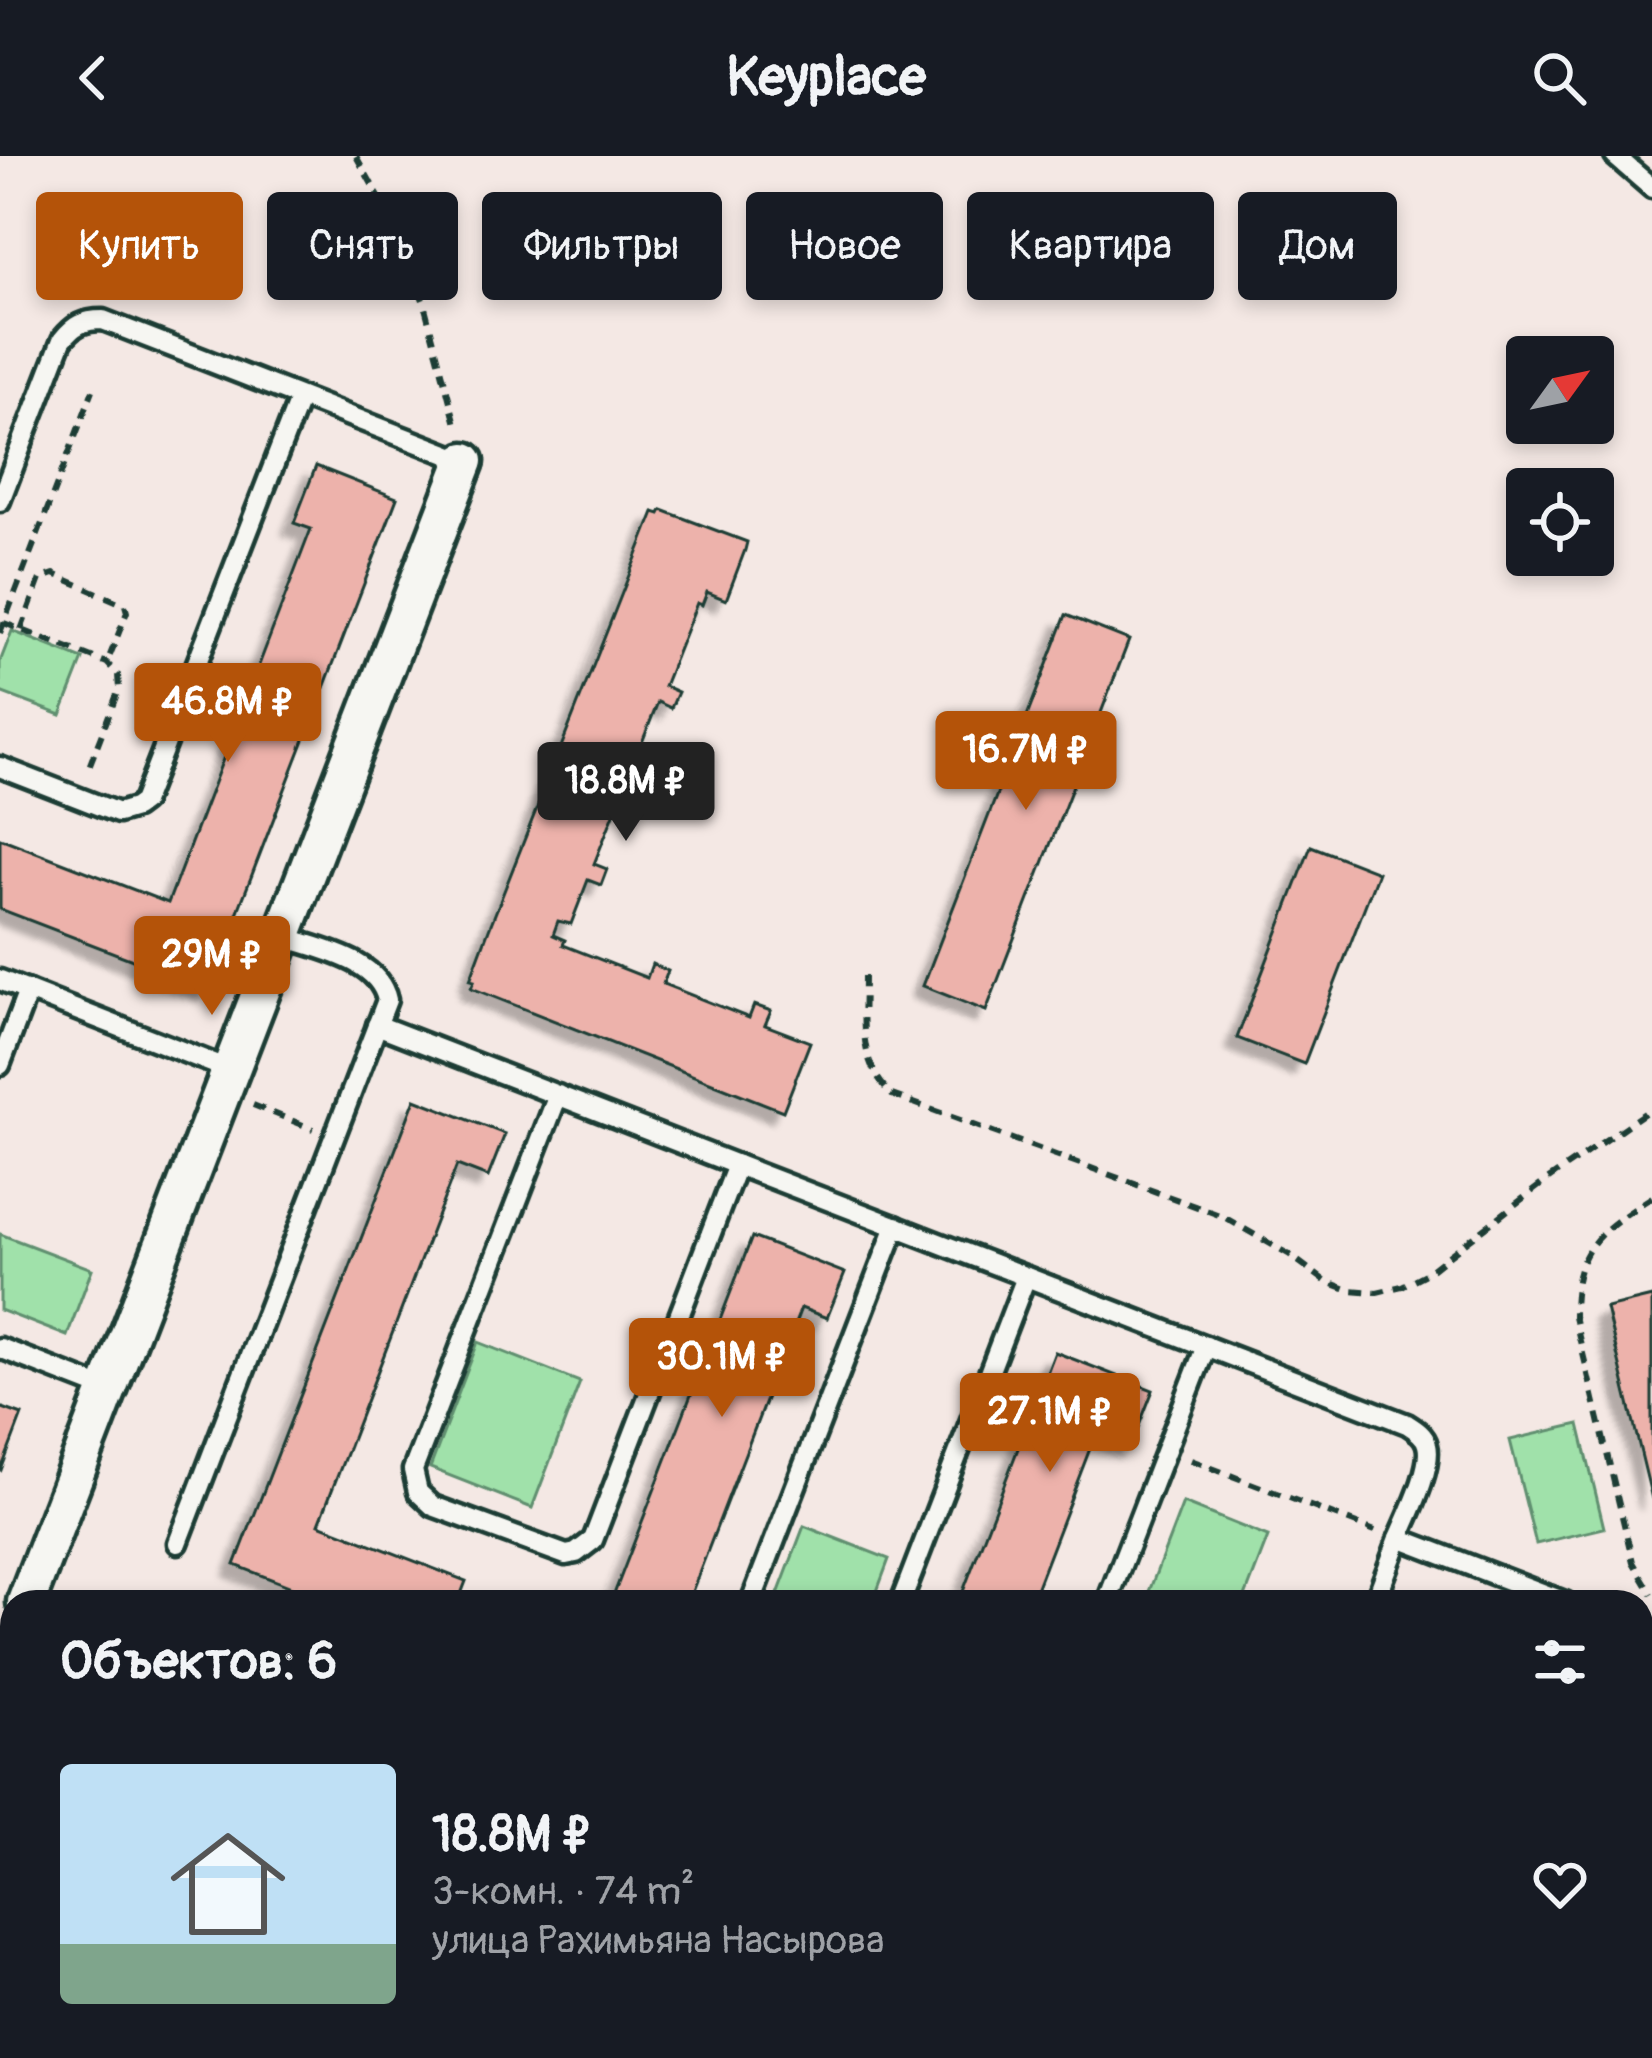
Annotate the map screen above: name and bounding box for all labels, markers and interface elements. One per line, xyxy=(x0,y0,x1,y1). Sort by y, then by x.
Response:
text: Keyplace xyxy=(726,44,926,112)
icon: back xyxy=(60,45,126,111)
icon: search xyxy=(1526,45,1592,111)
chip: Купить xyxy=(36,192,243,300)
chip: Снять xyxy=(267,192,458,300)
chip: Фильтры xyxy=(482,192,722,300)
chip: Новое xyxy=(746,192,943,300)
chip: Квартира xyxy=(967,192,1214,300)
chip: Дом xyxy=(1238,192,1397,300)
north arrow xyxy=(1506,336,1614,444)
map controls xyxy=(1506,336,1614,576)
button: locate xyxy=(1506,468,1614,576)
pin: 46.8M ₽ xyxy=(117,663,339,765)
text: 46.8M ₽ xyxy=(161,677,295,726)
pin: 16.7M ₽ xyxy=(915,711,1137,813)
text: 16.7M ₽ xyxy=(962,725,1090,774)
pin: 18.8M ₽ xyxy=(515,742,737,844)
text: 18.8M ₽ xyxy=(564,756,688,805)
pin: 29M ₽ xyxy=(128,916,296,1018)
text: 29M ₽ xyxy=(161,930,263,979)
pin: 30.1M ₽ xyxy=(611,1318,833,1420)
text: 30.1M ₽ xyxy=(656,1332,788,1381)
pin: 27.1M ₽ xyxy=(939,1373,1161,1475)
text: 27.1M ₽ xyxy=(987,1387,1113,1436)
icon: filters xyxy=(1527,1629,1593,1695)
text: Объектов: 6 xyxy=(60,1630,337,1694)
text: 18.8M ₽ xyxy=(432,1803,593,1867)
icon: home xyxy=(156,1812,300,1956)
icon: heart xyxy=(1527,1851,1593,1917)
text: 3-комн. · 74 m² xyxy=(432,1867,694,1916)
text: улица Рахимьяна Насырова xyxy=(432,1916,884,1965)

